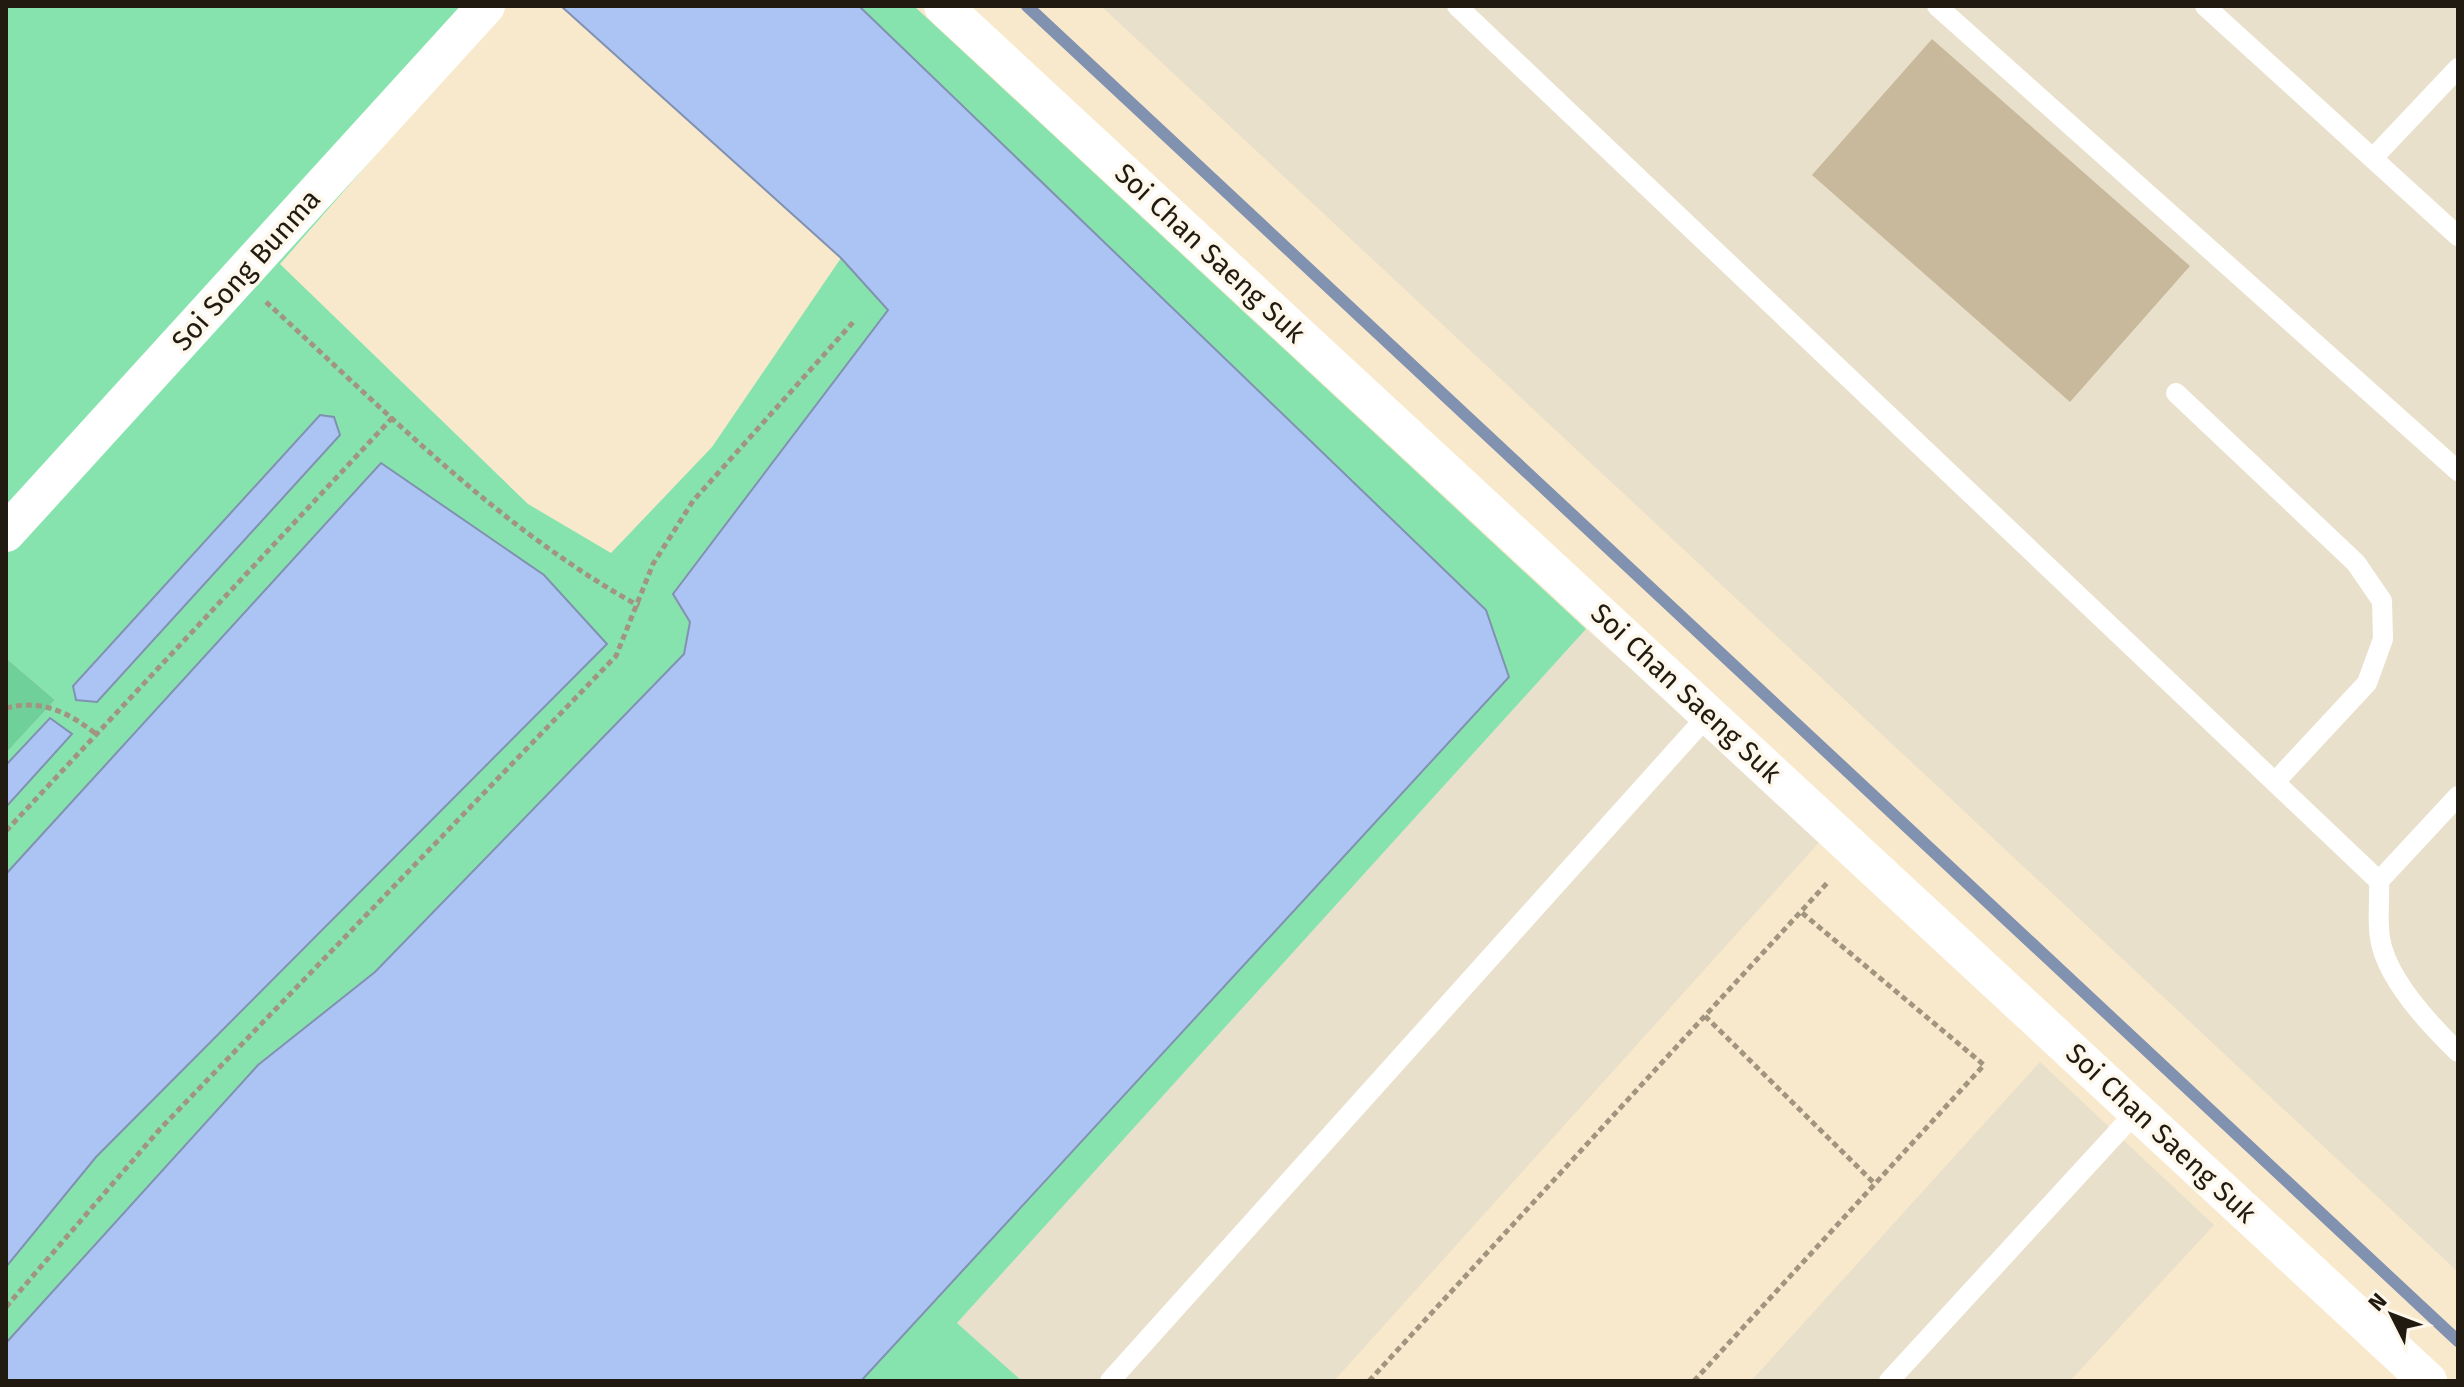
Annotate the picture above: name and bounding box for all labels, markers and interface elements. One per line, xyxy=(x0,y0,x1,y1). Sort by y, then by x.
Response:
street label: Soi Chan Saeng Suk xyxy=(1108,156,1312,350)
street label: Soi Song Bunma xyxy=(165,182,327,358)
street label: Soi Chan Saeng Suk xyxy=(1584,596,1788,790)
street label: Soi Chan Saeng Suk xyxy=(2059,1036,2263,1230)
north arrow xyxy=(2352,1275,2432,1355)
text: N xyxy=(2363,1287,2392,1316)

